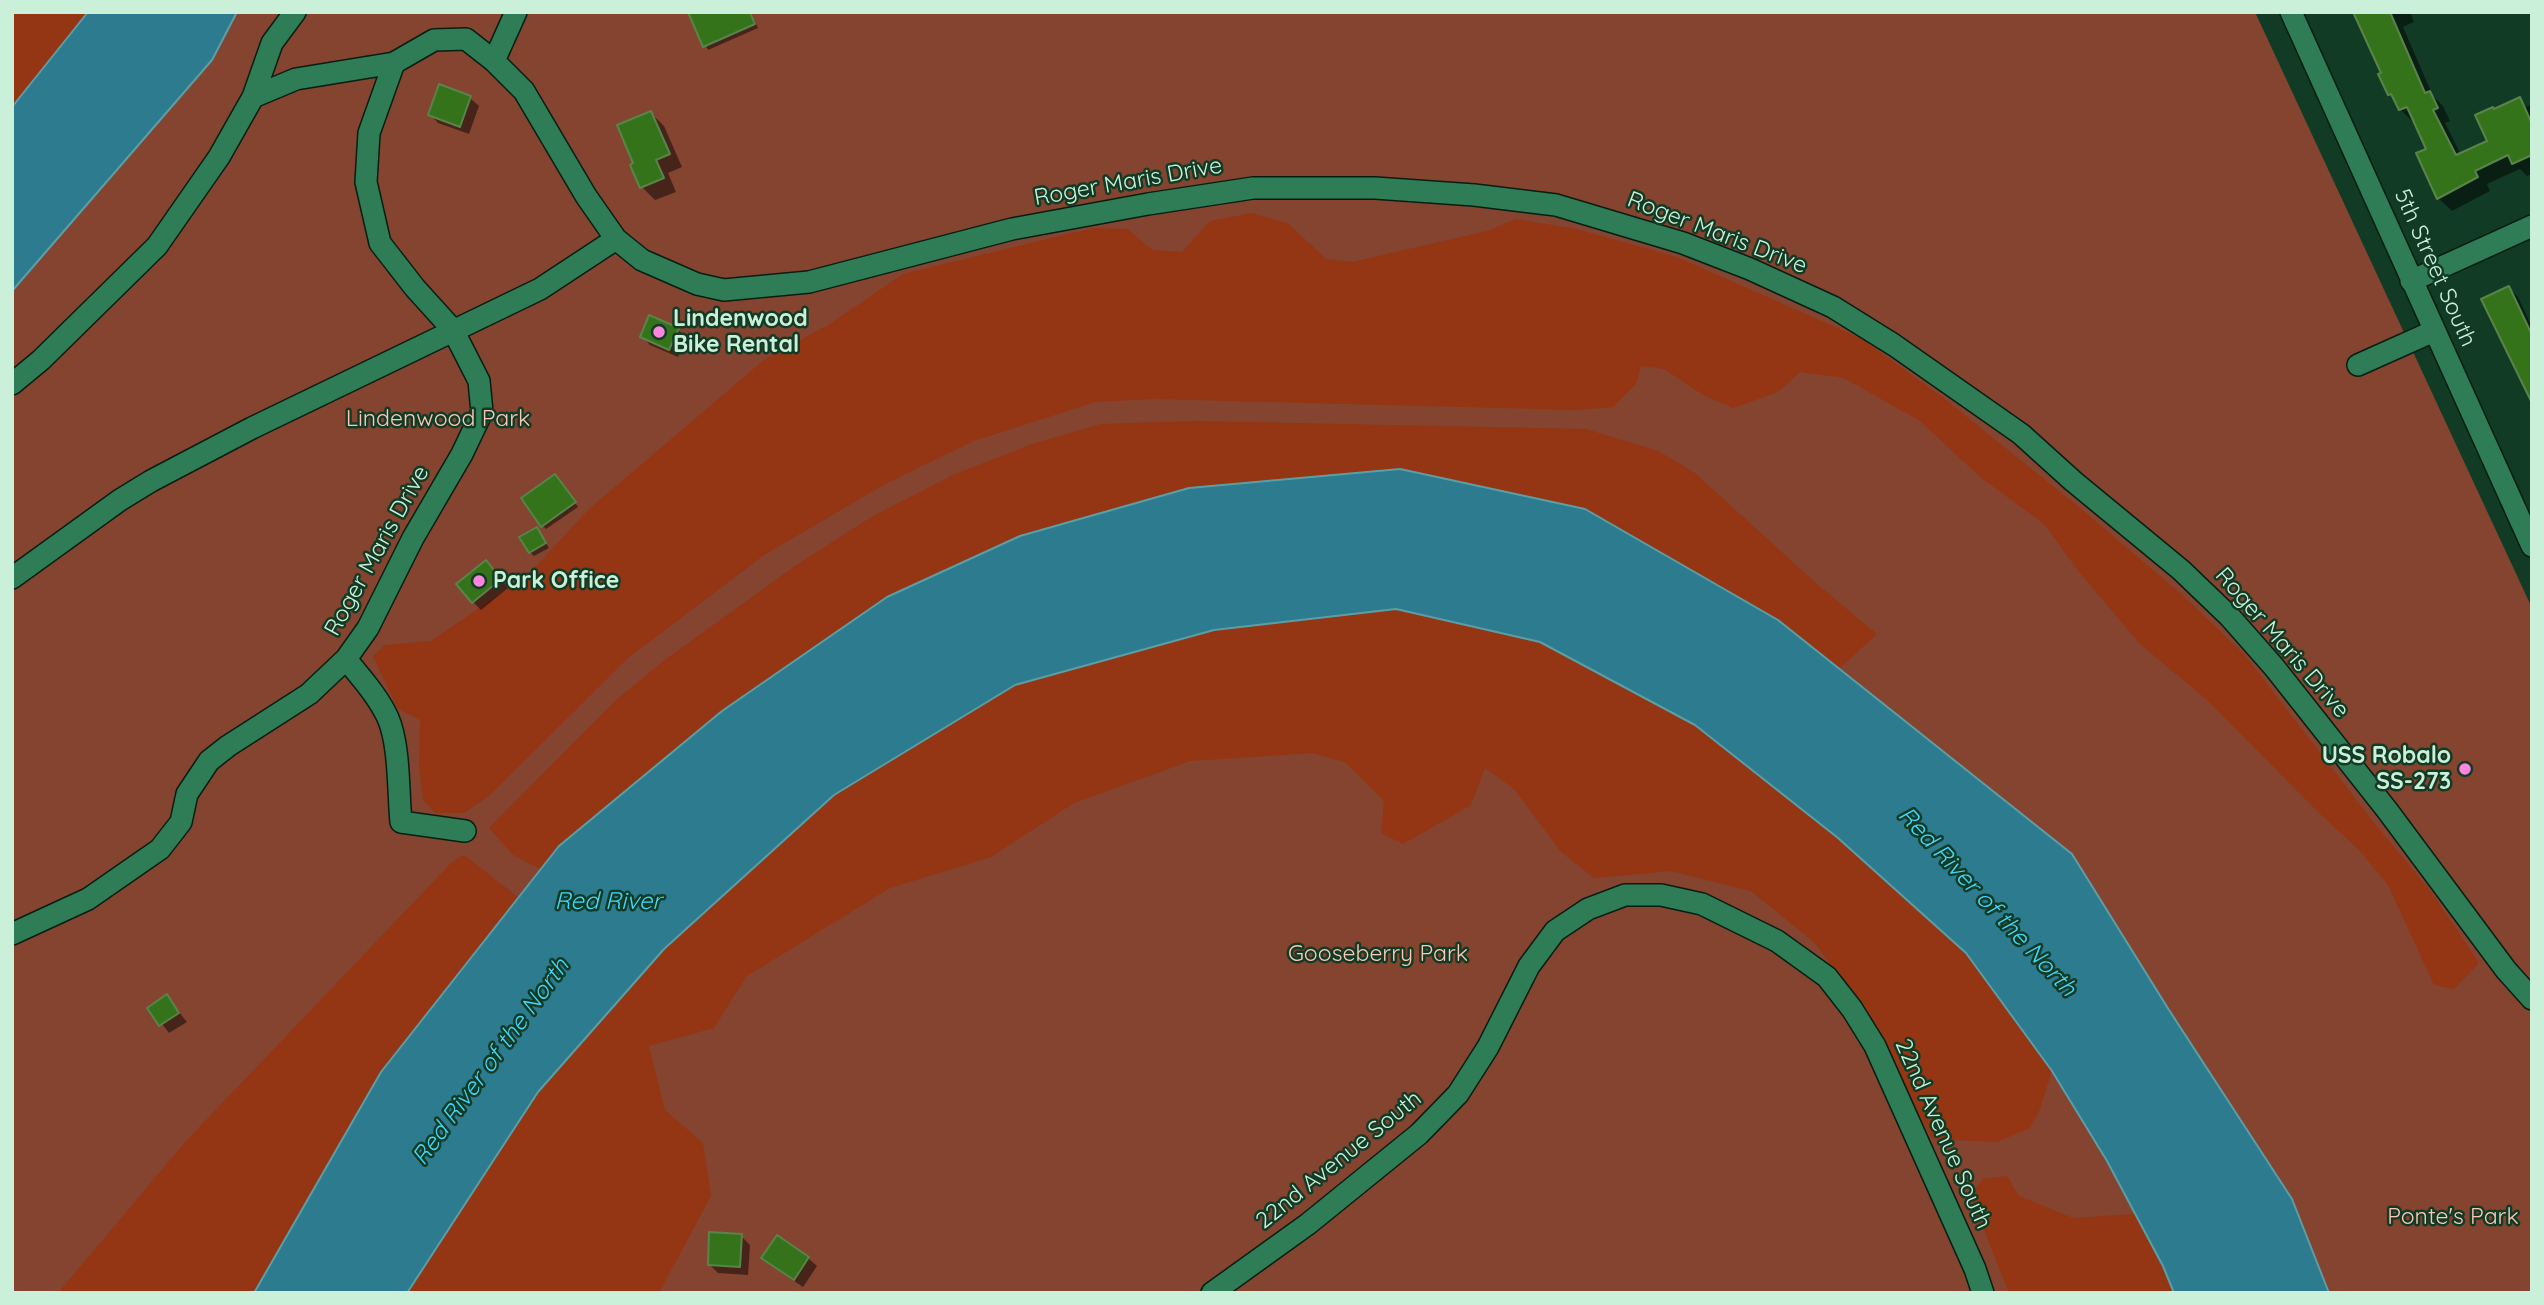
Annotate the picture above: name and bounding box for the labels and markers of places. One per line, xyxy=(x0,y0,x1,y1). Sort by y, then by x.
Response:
place label: Lindenwood Bike Rental xyxy=(673,305,808,359)
marker: Lindenwood Bike Rental xyxy=(651,324,667,340)
place label: Park Office xyxy=(493,567,619,595)
marker: Park Office xyxy=(471,573,487,589)
place label: USS Robalo SS-273 xyxy=(2322,742,2451,796)
marker: USS Robalo SS-273 xyxy=(2457,761,2473,777)

